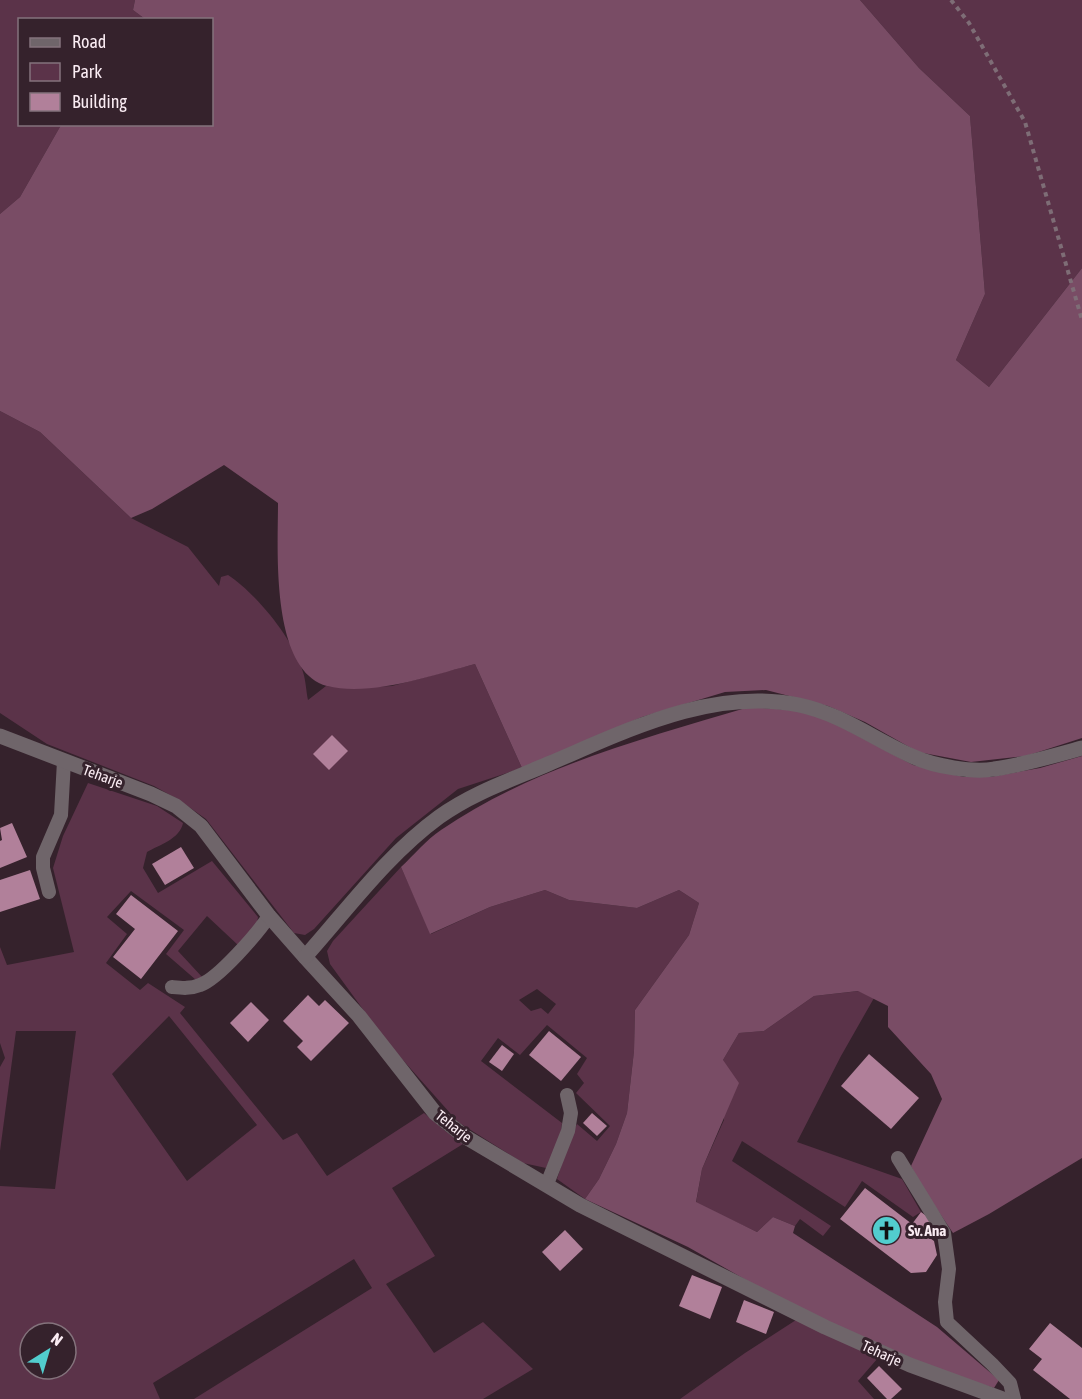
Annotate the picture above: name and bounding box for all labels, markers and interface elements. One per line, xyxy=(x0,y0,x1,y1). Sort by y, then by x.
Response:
legend xyxy=(18,18,213,126)
text: Road xyxy=(72,31,106,52)
text: Park xyxy=(72,61,102,82)
text: Building xyxy=(72,91,127,112)
street label: Teharje xyxy=(81,761,126,791)
street label: Teharje xyxy=(432,1107,476,1146)
church icon: Sv. Ana xyxy=(871,1214,903,1246)
place label: Sv. Ana xyxy=(908,1222,946,1239)
north arrow xyxy=(18,1321,78,1381)
text: N xyxy=(48,1329,66,1349)
street label: Teharje xyxy=(860,1337,905,1369)

